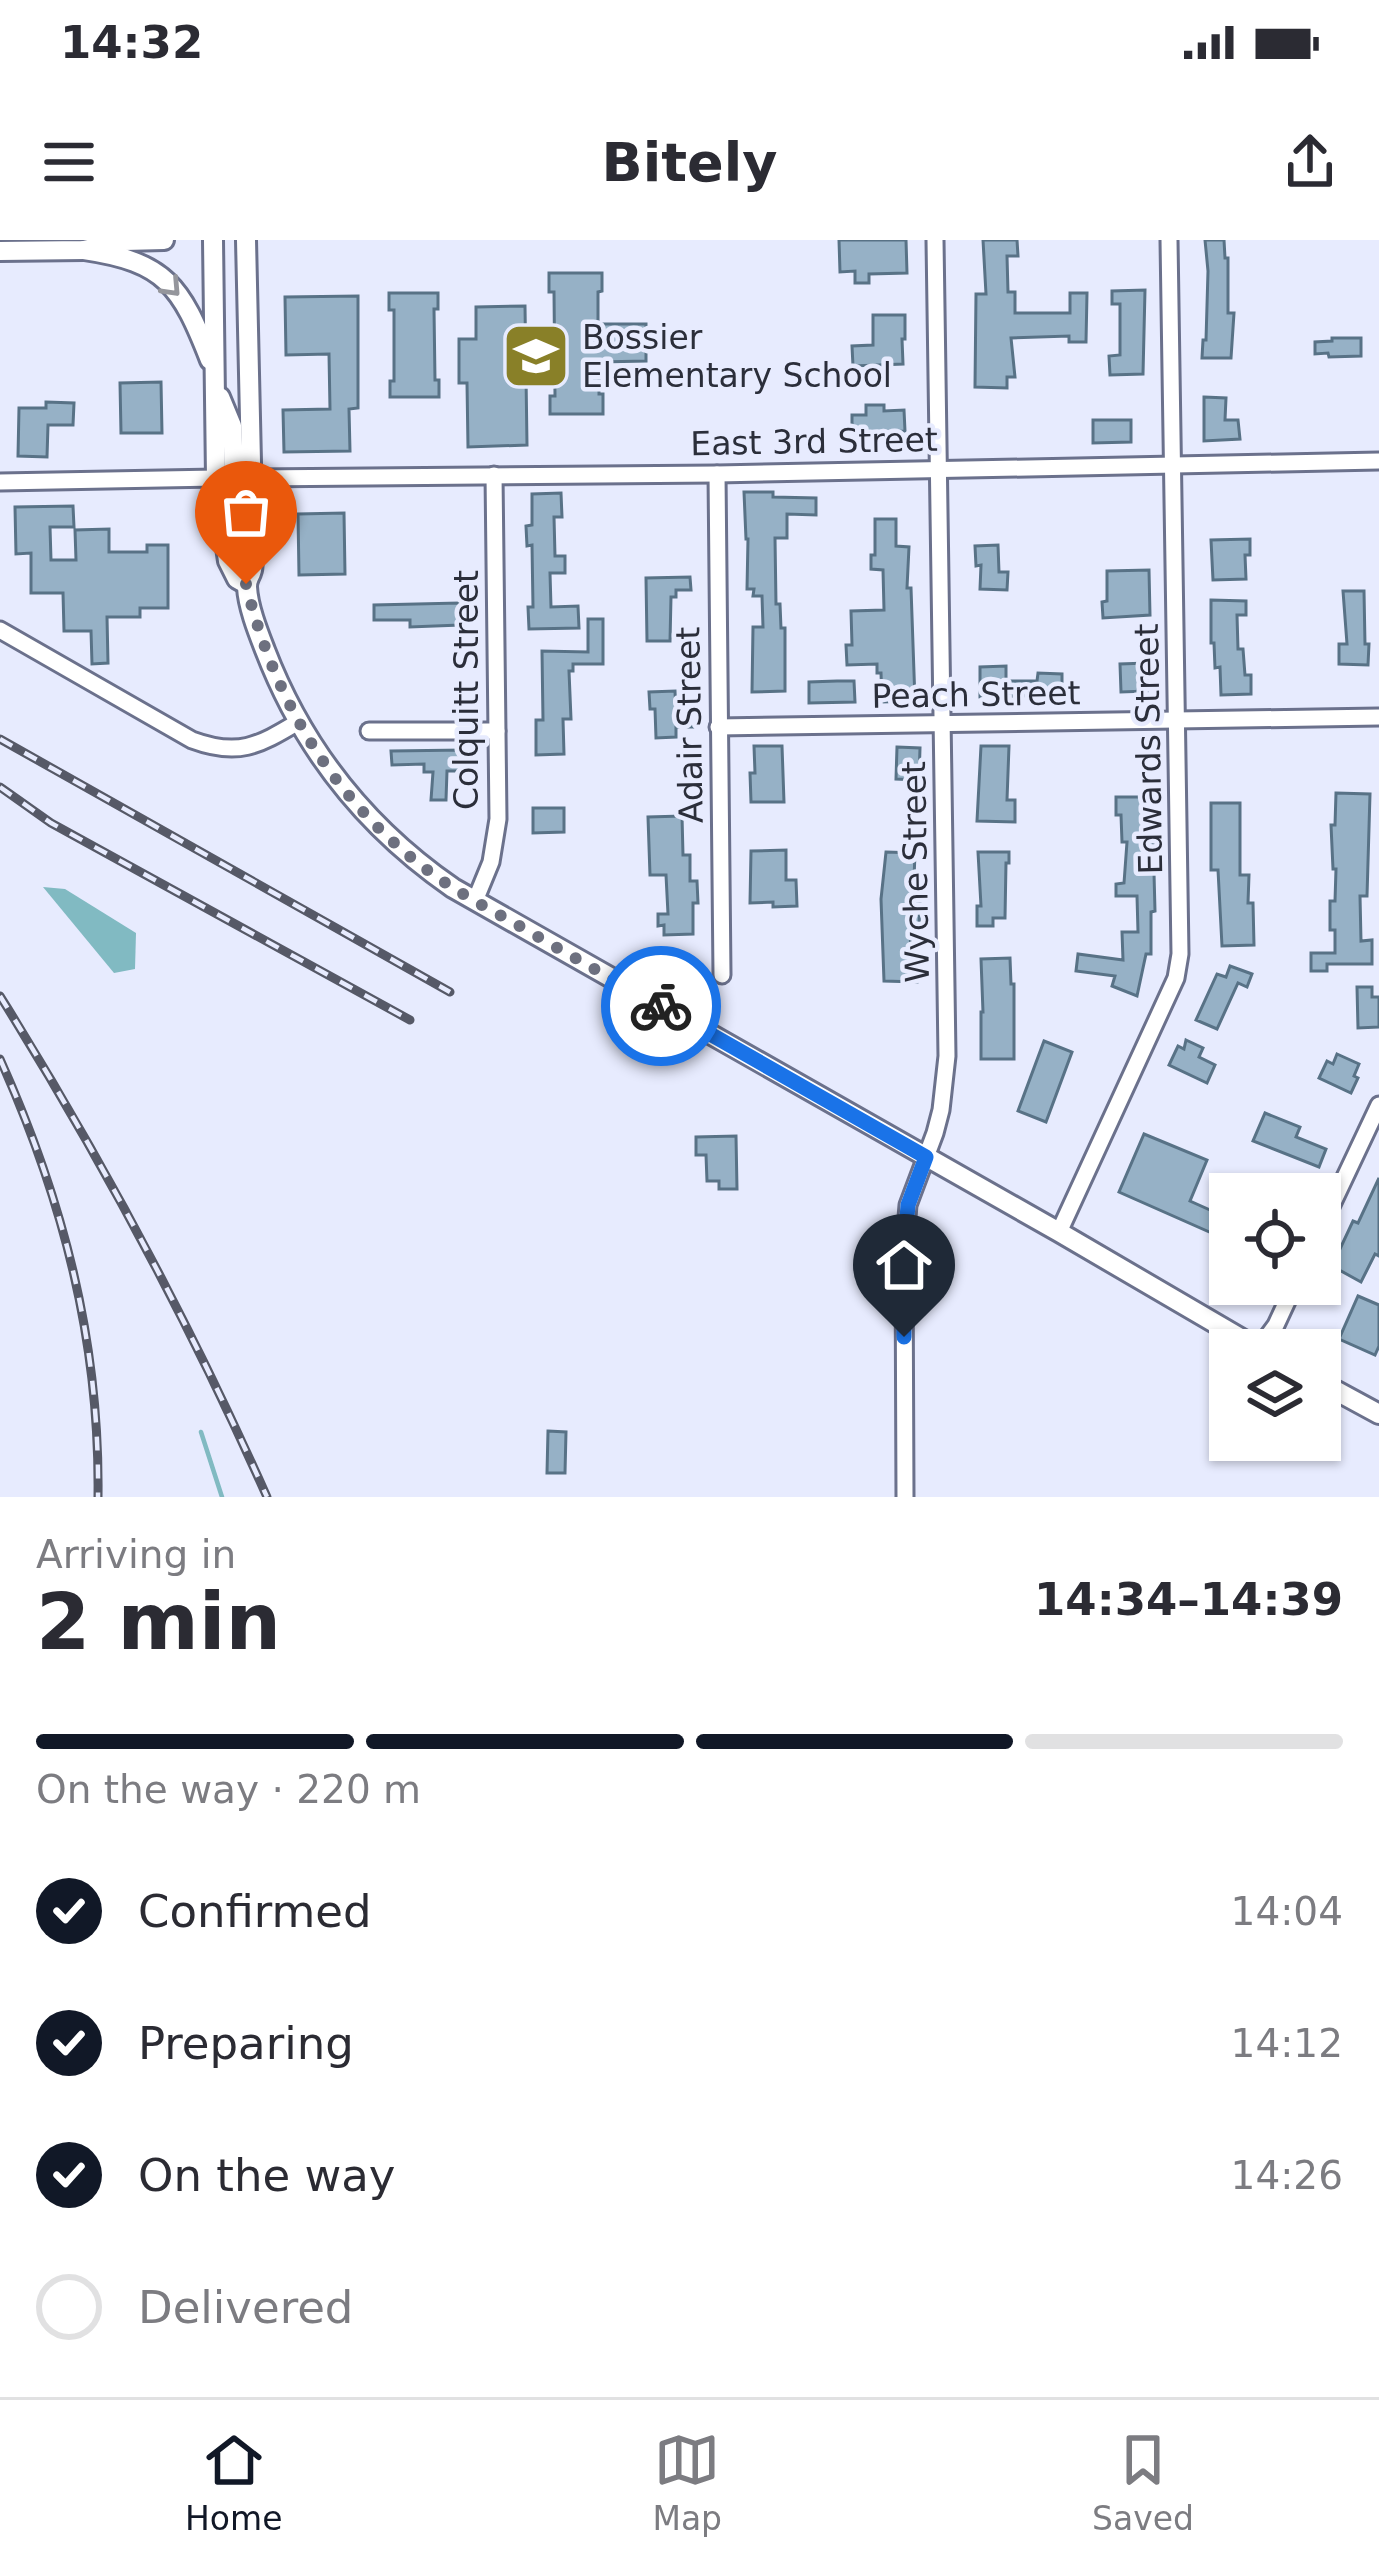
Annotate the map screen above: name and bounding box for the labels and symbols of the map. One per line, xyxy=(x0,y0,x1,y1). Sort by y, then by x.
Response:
one-way arrow xyxy=(158,275,179,296)
place label: Bossier Elementary School xyxy=(582,318,892,395)
school or university icon: Bossier Elementary School xyxy=(501,321,571,391)
street label: East 3rd Street xyxy=(690,420,938,463)
pin xyxy=(195,461,297,584)
street label: Colquitt Street xyxy=(447,570,486,810)
street label: Edwards Street xyxy=(1127,623,1170,875)
street label: Adair Street xyxy=(668,626,711,824)
street label: Peach Street xyxy=(871,673,1081,716)
street label: Wyche Street xyxy=(894,761,937,983)
courier xyxy=(601,946,721,1066)
pin xyxy=(853,1214,955,1337)

